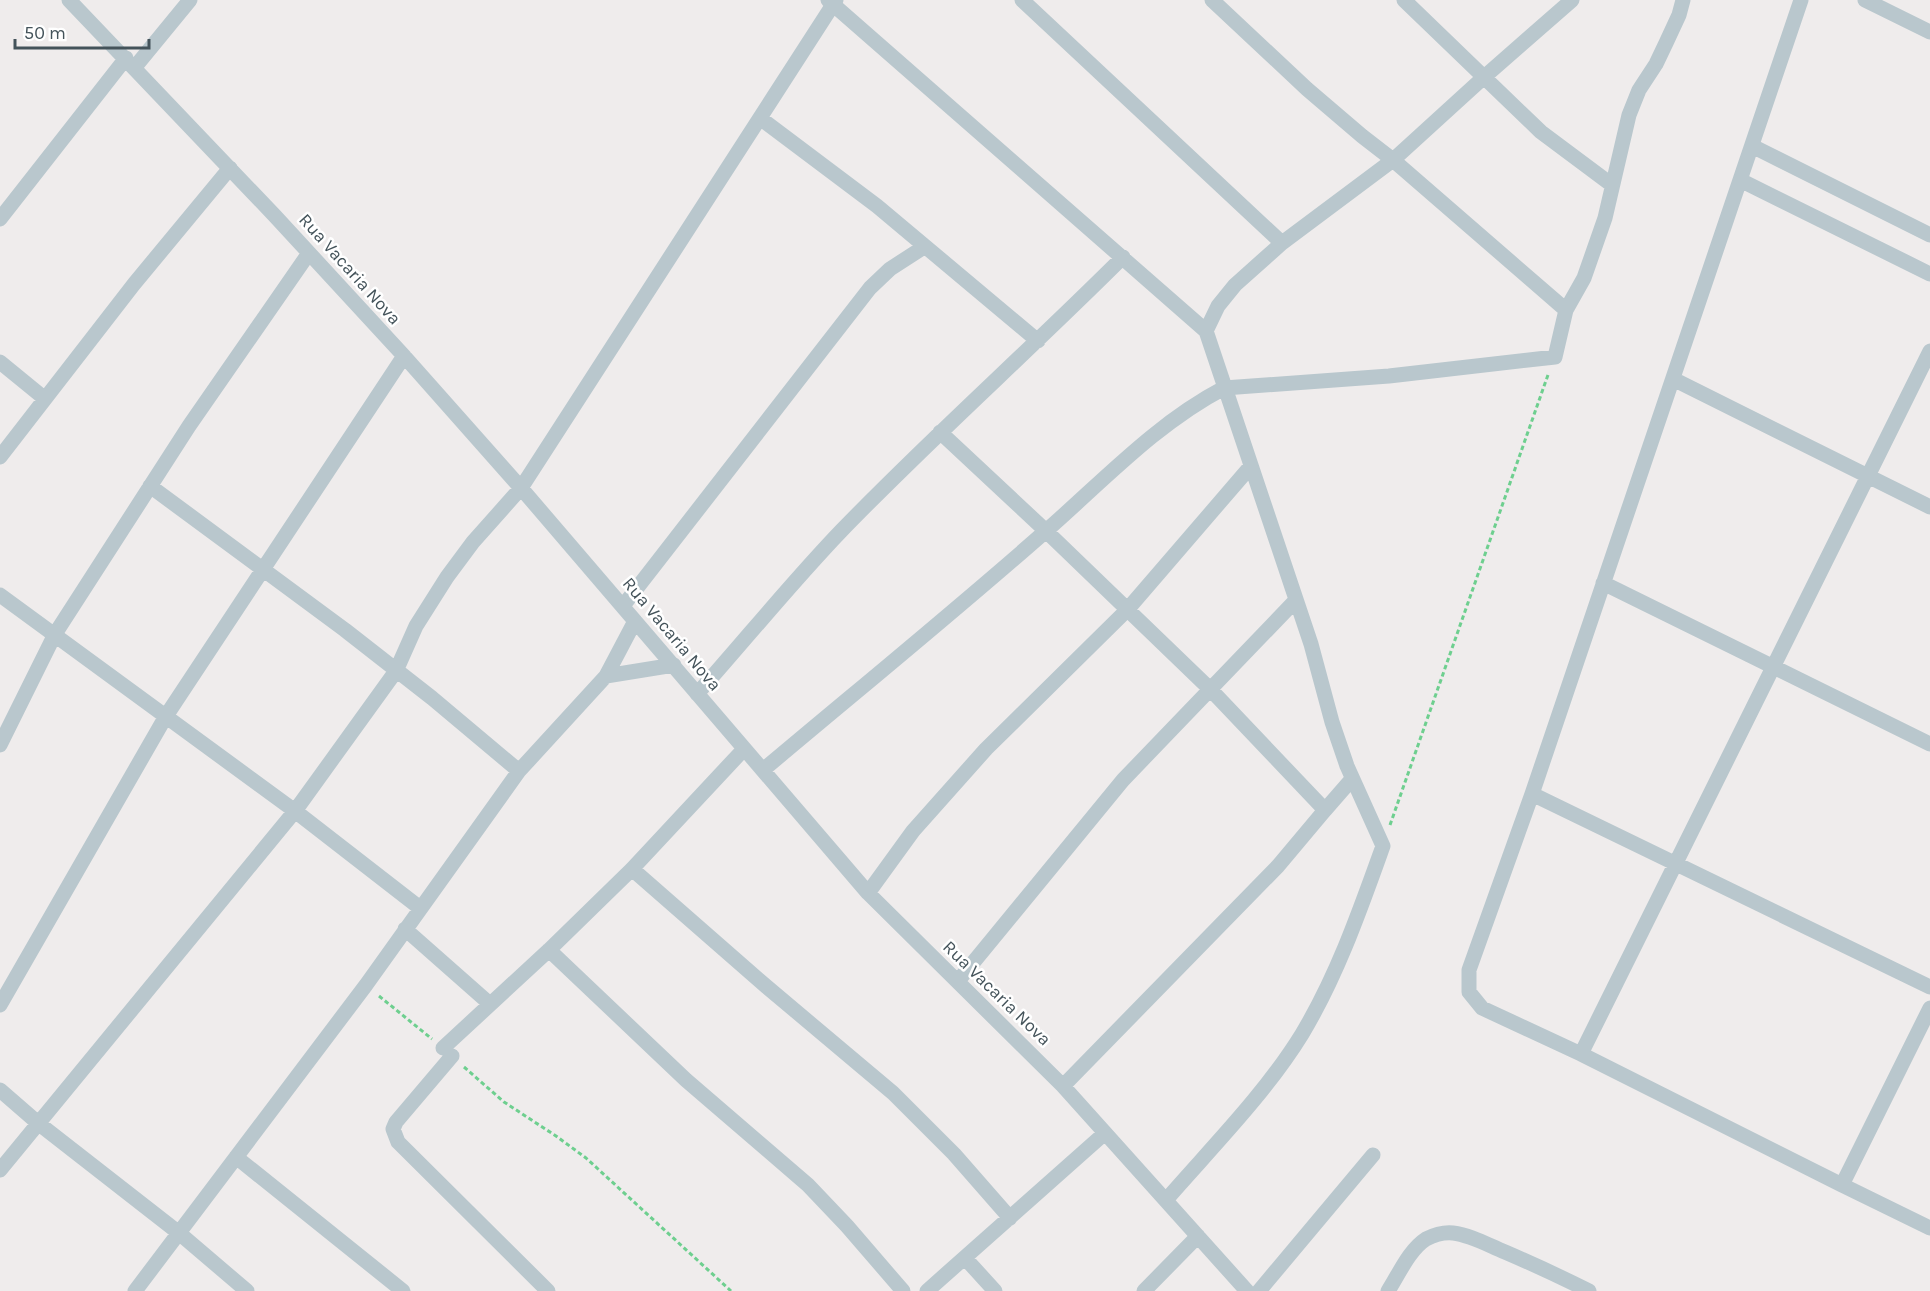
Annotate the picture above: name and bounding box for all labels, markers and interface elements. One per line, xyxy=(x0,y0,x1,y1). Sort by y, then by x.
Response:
scale bar xyxy=(15,12,148,50)
text: 50 m xyxy=(24,22,66,44)
street label: Rua Vacaria Nova xyxy=(294,209,406,329)
street label: Rua Vacaria Nova xyxy=(618,573,726,695)
street label: Rua Vacaria Nova xyxy=(938,936,1056,1050)

